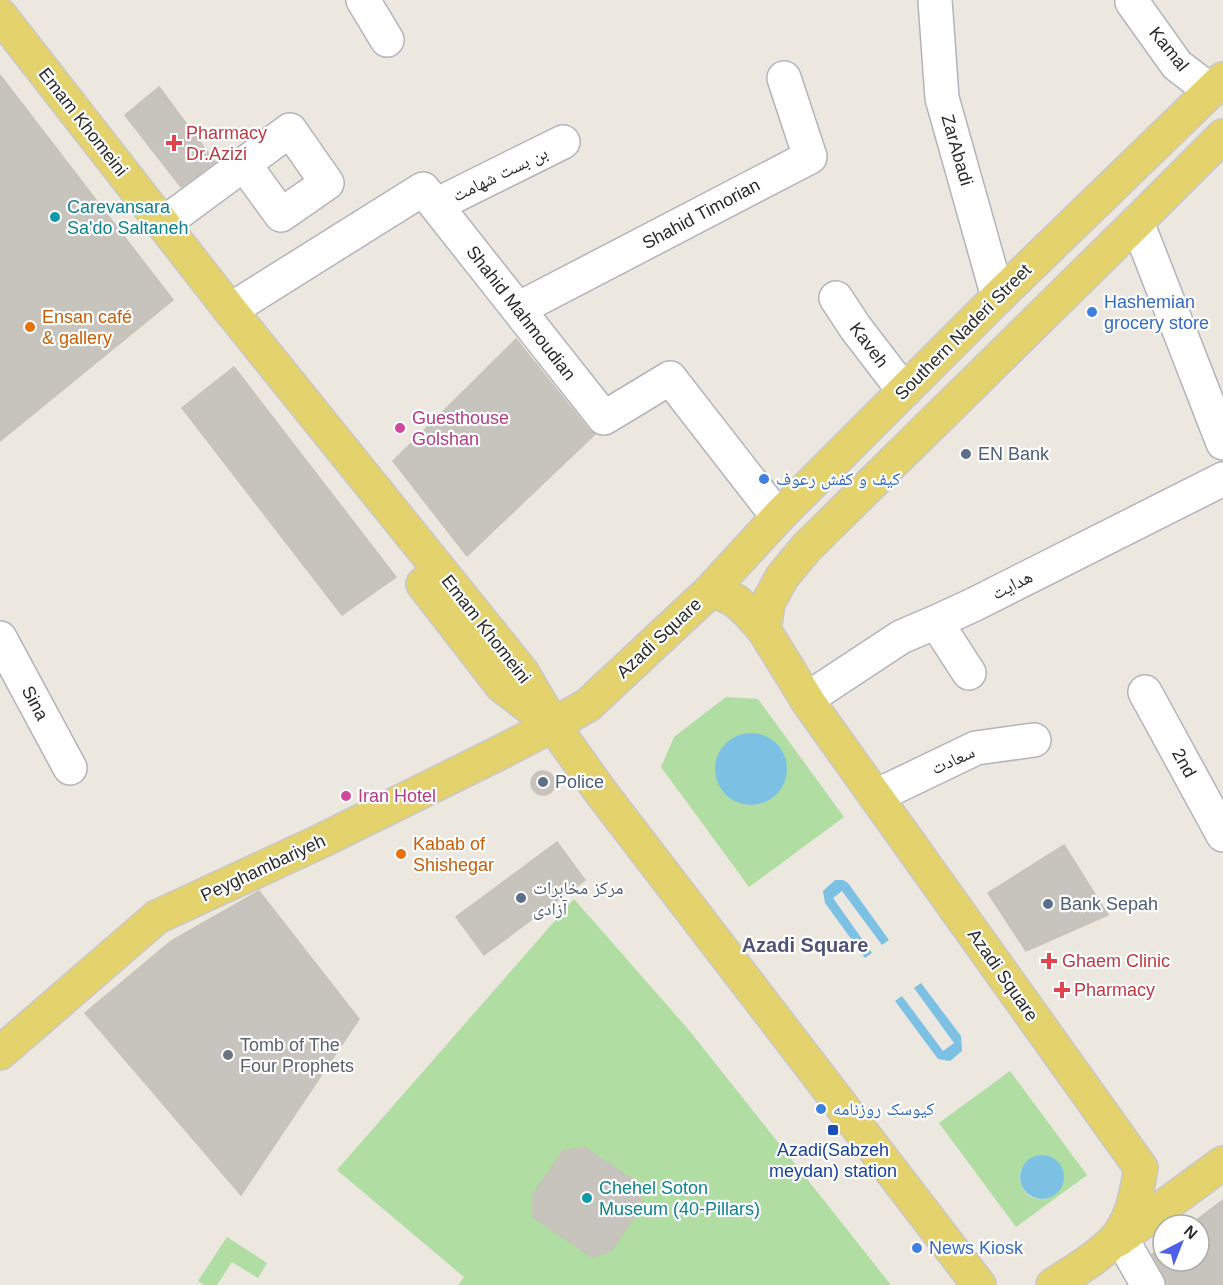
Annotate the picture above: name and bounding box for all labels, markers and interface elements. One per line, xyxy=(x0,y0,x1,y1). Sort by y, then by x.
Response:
street label: Kamal xyxy=(1145,23,1193,75)
street label: Emam Khomeini xyxy=(34,64,132,180)
street label: ZarAbadi xyxy=(937,112,977,188)
place label: Pharmacy Dr.Azizi xyxy=(186,123,267,164)
marker: Pharmacy Dr.Azizi xyxy=(167,136,181,150)
street label: بن بست شهامت xyxy=(449,142,551,207)
street label: Shahid Timorian xyxy=(639,175,763,253)
place label: Carevansara Sa'do Saltaneh xyxy=(67,197,189,238)
marker: Carevansara Sa'do Saltaneh xyxy=(48,210,62,224)
street label: Shahid Mahmoudian xyxy=(462,242,580,384)
street label: Southern Naderi Street xyxy=(891,260,1035,404)
place label: Hashemian grocery store xyxy=(1104,292,1209,333)
marker: Hashemian grocery store xyxy=(1085,305,1099,319)
place label: Ensan café & gallery xyxy=(42,307,132,348)
street label: Kaveh xyxy=(846,319,892,371)
marker: Ensan café & gallery xyxy=(23,320,37,334)
place label: Guesthouse Golshan xyxy=(412,408,509,449)
marker: Guesthouse Golshan xyxy=(393,421,407,435)
place label: EN Bank xyxy=(978,444,1050,464)
marker: EN Bank xyxy=(959,447,973,461)
place label: کیف و کفش رعوف xyxy=(776,469,901,490)
marker: کیف و کفش رعوف xyxy=(757,472,771,486)
street label: هدایت xyxy=(988,566,1036,604)
street label: Emam Khomeini xyxy=(437,571,535,687)
street label: Azadi Square xyxy=(613,594,705,682)
street label: Sina xyxy=(18,682,53,724)
street label: سعادت xyxy=(928,742,978,778)
street label: 2nd xyxy=(1168,745,1200,781)
place label: Police xyxy=(555,772,604,792)
marker: Police xyxy=(536,775,550,789)
place label: Iran Hotel xyxy=(358,786,436,806)
marker: Iran Hotel xyxy=(339,789,353,803)
street label: Peyghambariyeh xyxy=(198,830,328,906)
place label: Kabab of Shishegar xyxy=(413,834,494,875)
marker: Kabab of Shishegar xyxy=(394,847,408,861)
place label: مرکز مخابرات آزادی xyxy=(533,878,623,920)
marker: مرکز مخابرات آزادی xyxy=(514,891,528,905)
place label: Bank Sepah xyxy=(1060,894,1158,914)
marker: Bank Sepah xyxy=(1041,897,1055,911)
street label: Azadi Square xyxy=(964,925,1042,1025)
district label: Azadi Square xyxy=(742,934,868,956)
place label: Ghaem Clinic xyxy=(1062,951,1170,971)
marker: Ghaem Clinic xyxy=(1040,952,1058,970)
place label: Pharmacy xyxy=(1074,980,1155,1000)
marker: Pharmacy xyxy=(1055,983,1069,997)
place label: Tomb of The Four Prophets xyxy=(240,1035,354,1076)
marker: Tomb of The Four Prophets xyxy=(221,1048,235,1062)
place label: کیوسک روزنامه xyxy=(833,1099,935,1119)
marker: کیوسک روزنامه xyxy=(814,1102,828,1116)
marker: Azadi(Sabzeh meydan) station xyxy=(826,1123,840,1137)
place label: Azadi(Sabzeh meydan) station xyxy=(769,1140,897,1181)
place label: Chehel Soton Museum (40-Pillars) xyxy=(599,1178,760,1219)
marker: Chehel Soton Museum (40-Pillars) xyxy=(580,1191,594,1205)
north arrow xyxy=(1151,1213,1211,1273)
text: N xyxy=(1181,1222,1201,1242)
place label: News Kiosk xyxy=(929,1238,1024,1258)
marker: News Kiosk xyxy=(910,1241,924,1255)

